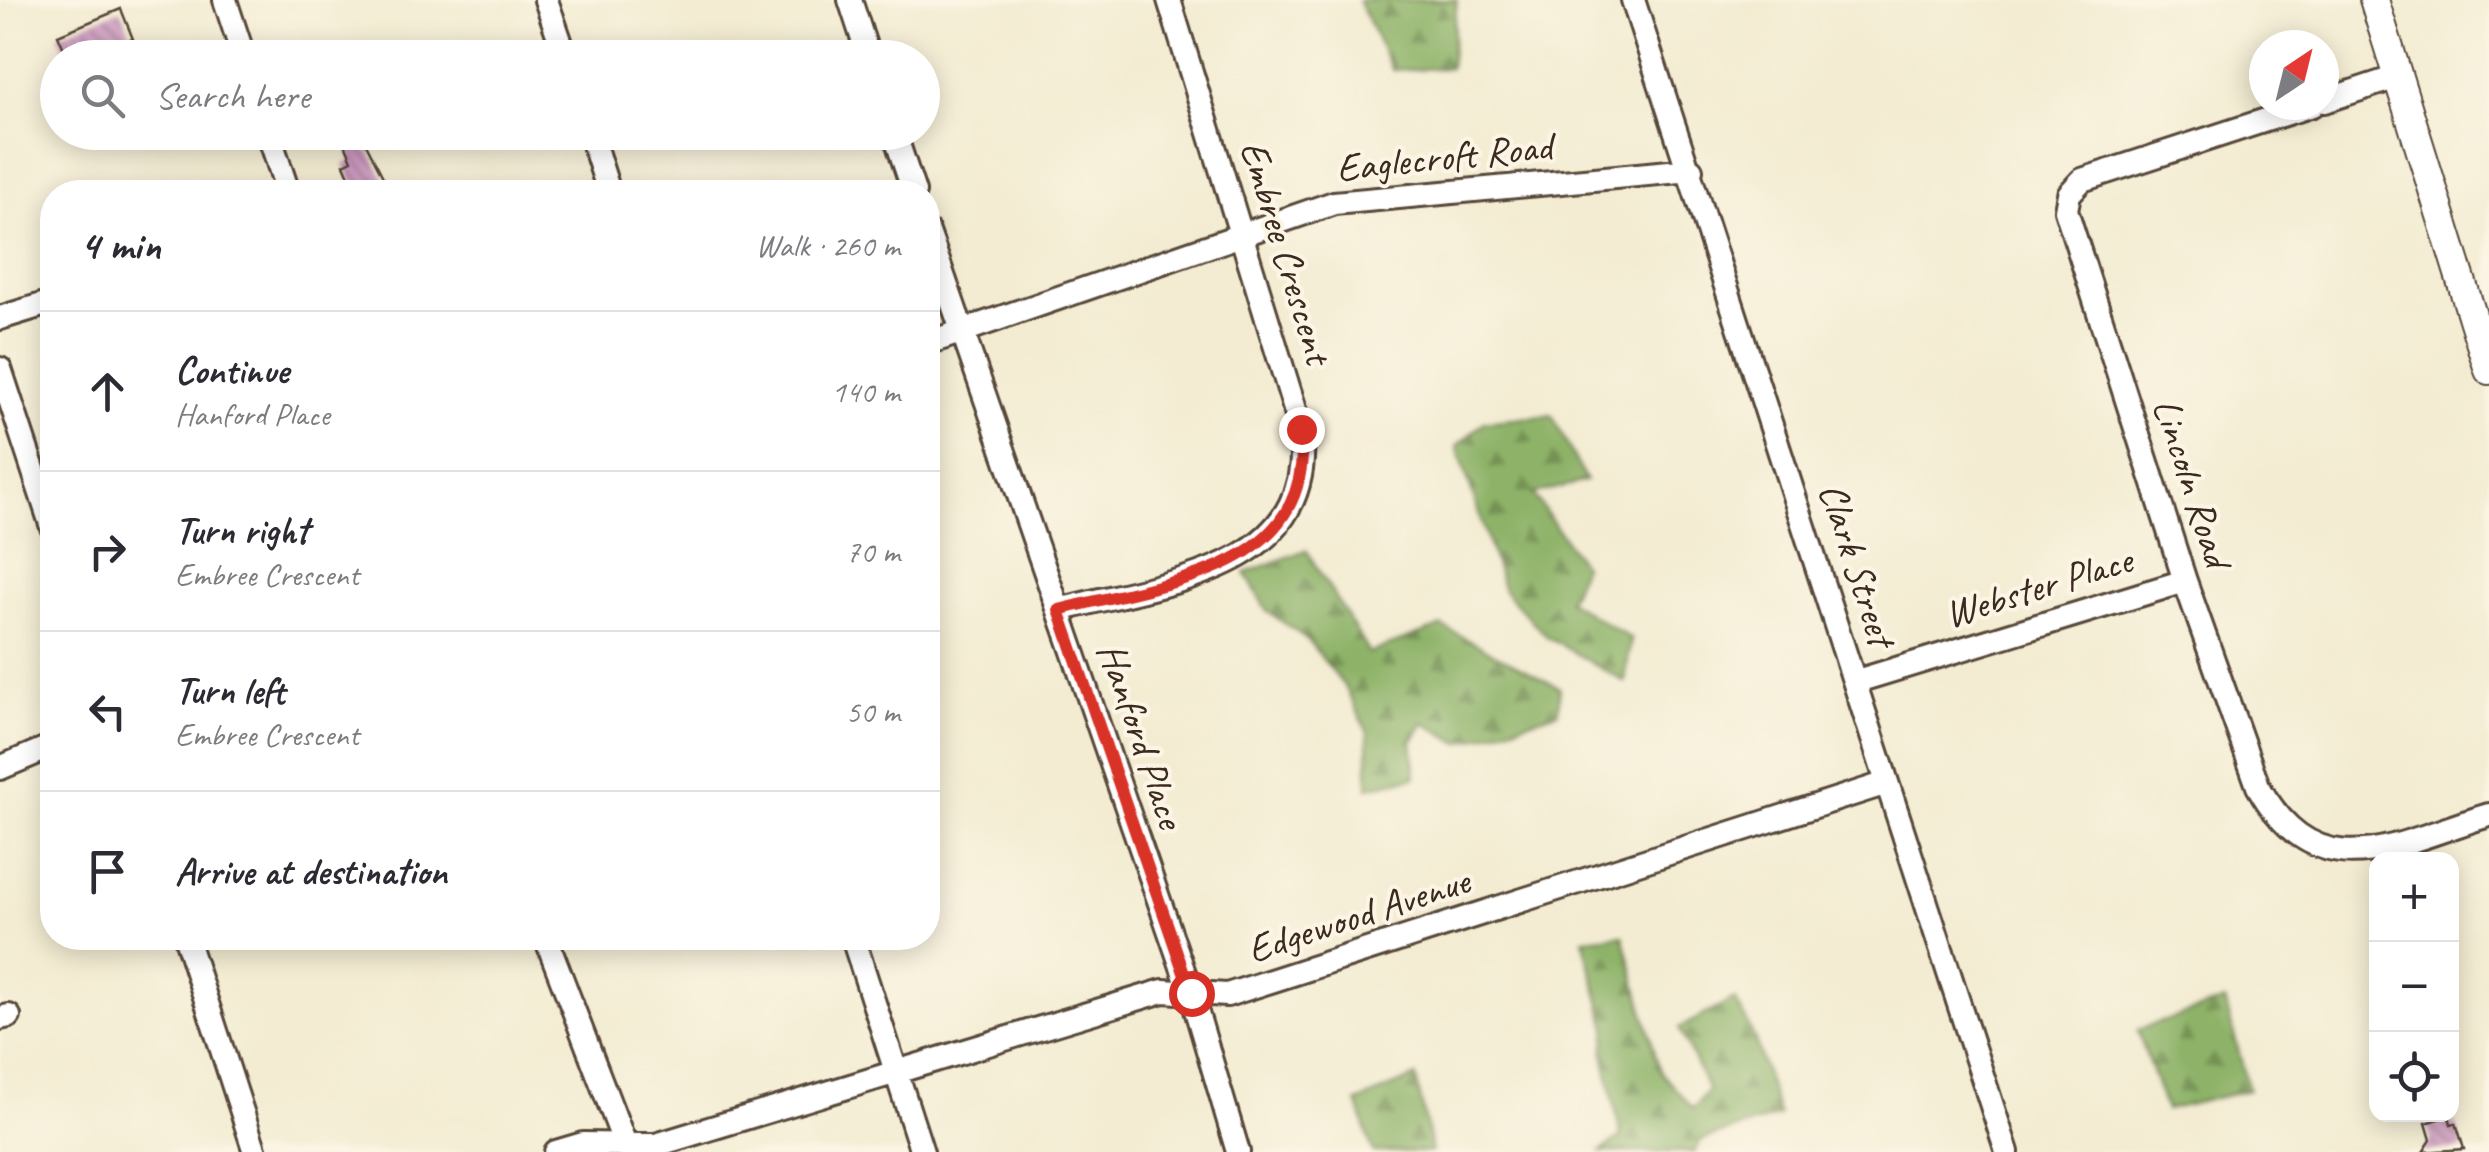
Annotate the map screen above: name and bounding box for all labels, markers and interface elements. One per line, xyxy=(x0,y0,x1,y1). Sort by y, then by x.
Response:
north arrow xyxy=(2249,30,2339,120)
search box xyxy=(40,40,940,150)
icon: search xyxy=(75,68,130,123)
text: Search here xyxy=(155,72,310,119)
street label: Eaglecroft Road xyxy=(1334,120,1560,193)
street label: Embree Crescent xyxy=(1228,135,1345,373)
text: 4 min xyxy=(80,219,160,272)
text: Walk · 260 m xyxy=(756,225,900,266)
text: Continue xyxy=(175,347,289,394)
icon: ahead xyxy=(80,364,135,419)
text: 140 m xyxy=(831,371,900,412)
street label: Lincoln Road xyxy=(2141,392,2245,579)
text: Hanford Place xyxy=(175,394,330,435)
route end xyxy=(1279,407,1325,453)
street label: Clark Street xyxy=(1807,477,1909,658)
text: Turn right xyxy=(175,507,309,554)
icon: right xyxy=(80,524,135,579)
text: 70 m xyxy=(846,531,900,572)
street label: Webster Place xyxy=(1939,534,2141,639)
text: Embree Crescent xyxy=(175,554,359,595)
street label: Hanford Place xyxy=(1086,636,1197,838)
text: Turn left xyxy=(175,667,285,714)
icon: left xyxy=(80,684,135,739)
text: 50 m xyxy=(846,691,900,732)
text: Embree Crescent xyxy=(175,714,359,755)
icon: arrive xyxy=(80,844,135,899)
text: Arrive at destination xyxy=(175,848,447,895)
map controls xyxy=(2369,852,2459,1122)
button: + xyxy=(2369,852,2459,942)
street label: Edgewood Avenue xyxy=(1241,855,1479,974)
button: − xyxy=(2369,942,2459,1032)
route start xyxy=(1169,971,1215,1017)
button: locate xyxy=(2369,1032,2459,1122)

